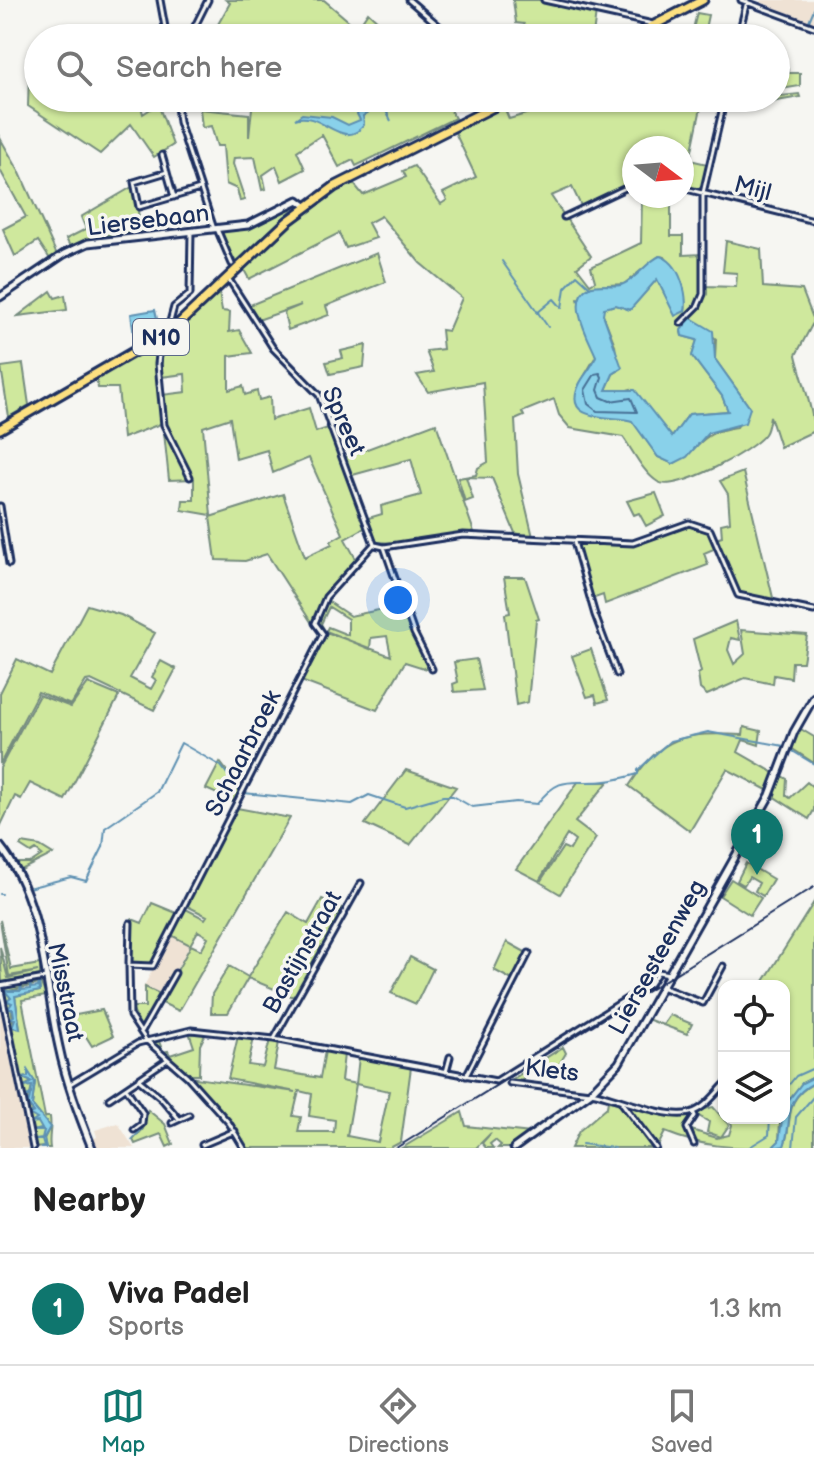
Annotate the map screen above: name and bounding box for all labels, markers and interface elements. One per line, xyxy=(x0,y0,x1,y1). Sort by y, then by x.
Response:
search box xyxy=(24,24,790,112)
icon: search xyxy=(52,46,96,90)
text: Search here xyxy=(116,50,282,86)
north arrow xyxy=(622,136,694,208)
street label: Mijl xyxy=(731,170,775,207)
street label: Liersebaan xyxy=(85,199,211,242)
road number: N10 xyxy=(133,319,189,355)
street label: Spreet xyxy=(316,382,372,461)
your location xyxy=(378,580,418,620)
street label: Schaarbroek xyxy=(199,685,288,821)
pin: 1 xyxy=(731,809,783,875)
street label: Liersesteenweg xyxy=(603,875,712,1040)
street label: Bastijnstraat xyxy=(257,885,348,1019)
street label: Misstraat xyxy=(41,940,90,1045)
map controls xyxy=(718,980,790,1124)
button: locate xyxy=(718,980,790,1052)
button: layers xyxy=(718,1052,790,1124)
street label: Klets xyxy=(523,1053,581,1088)
text: Nearby xyxy=(32,1180,146,1221)
text: Viva Padel xyxy=(108,1276,249,1312)
text: 1 xyxy=(53,1294,63,1325)
text: 1.3 km xyxy=(710,1294,782,1325)
text: Sports xyxy=(108,1312,184,1343)
tab: Map xyxy=(101,1384,145,1459)
tab: Directions xyxy=(348,1384,449,1459)
tab: Saved xyxy=(651,1384,713,1459)

